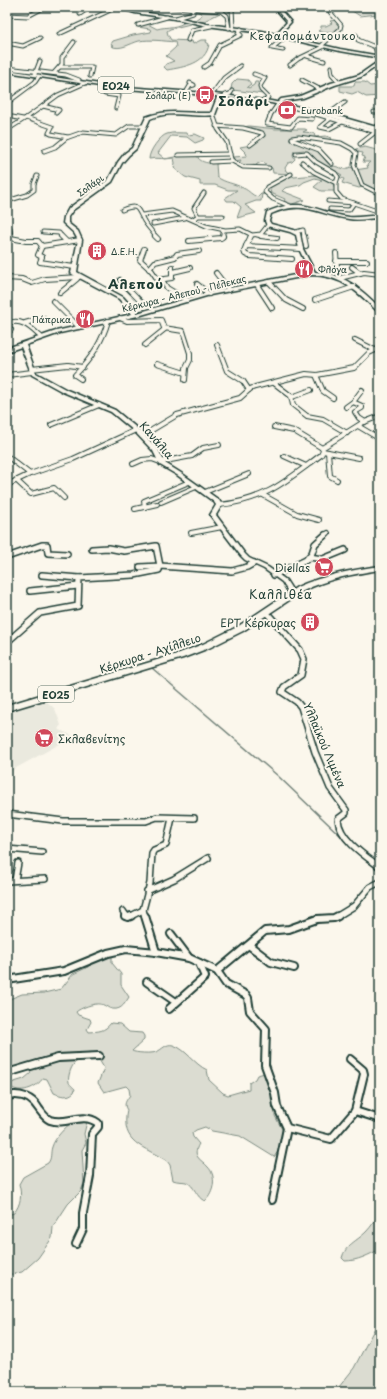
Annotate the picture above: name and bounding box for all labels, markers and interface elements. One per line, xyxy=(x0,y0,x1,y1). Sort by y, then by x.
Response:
district label: Κεφαλομάντουκο xyxy=(250,27,356,44)
road number: ΕΟ24 xyxy=(98,77,134,93)
bus stop icon: Σολάρι (E) xyxy=(194,84,216,106)
place label: Σολάρι (E) xyxy=(145,88,191,102)
district label: Σολάρι xyxy=(218,91,270,110)
bank icon: Eurobank xyxy=(276,99,298,121)
place label: Eurobank xyxy=(301,103,343,117)
street label: Σολάρι xyxy=(74,170,107,200)
building icon: Δ.Ε.Η. xyxy=(86,240,108,262)
place label: Δ.Ε.Η. xyxy=(111,244,137,258)
restaurant icon: Φλόγα xyxy=(293,258,315,280)
place label: Φλόγα xyxy=(318,262,347,276)
street label: Κέρκυρα - Αλεπού - Πέλεκας xyxy=(120,271,248,315)
district label: Αλεπού xyxy=(108,274,164,293)
restaurant icon: Πάπρικα xyxy=(74,308,96,330)
place label: Πάπρικα xyxy=(32,312,71,326)
street label: Κανάλια xyxy=(136,417,178,463)
supermarket icon: Diellas xyxy=(313,556,335,578)
place label: Diellas xyxy=(275,559,310,576)
district label: Καλλιθέα xyxy=(249,585,313,603)
building icon: ΕΡΤ Κέρκυρας xyxy=(299,611,321,633)
place label: ΕΡΤ Κέρκυρας xyxy=(220,614,296,631)
street label: Κέρκυρα - Αχίλλειο xyxy=(97,629,203,677)
road number: ΕΟ25 xyxy=(38,686,74,702)
street label: Υλλαϊκού Λιμένα xyxy=(299,700,351,790)
supermarket icon: Σκλαβενίτης xyxy=(33,727,55,749)
place label: Σκλαβενίτης xyxy=(58,730,126,747)

